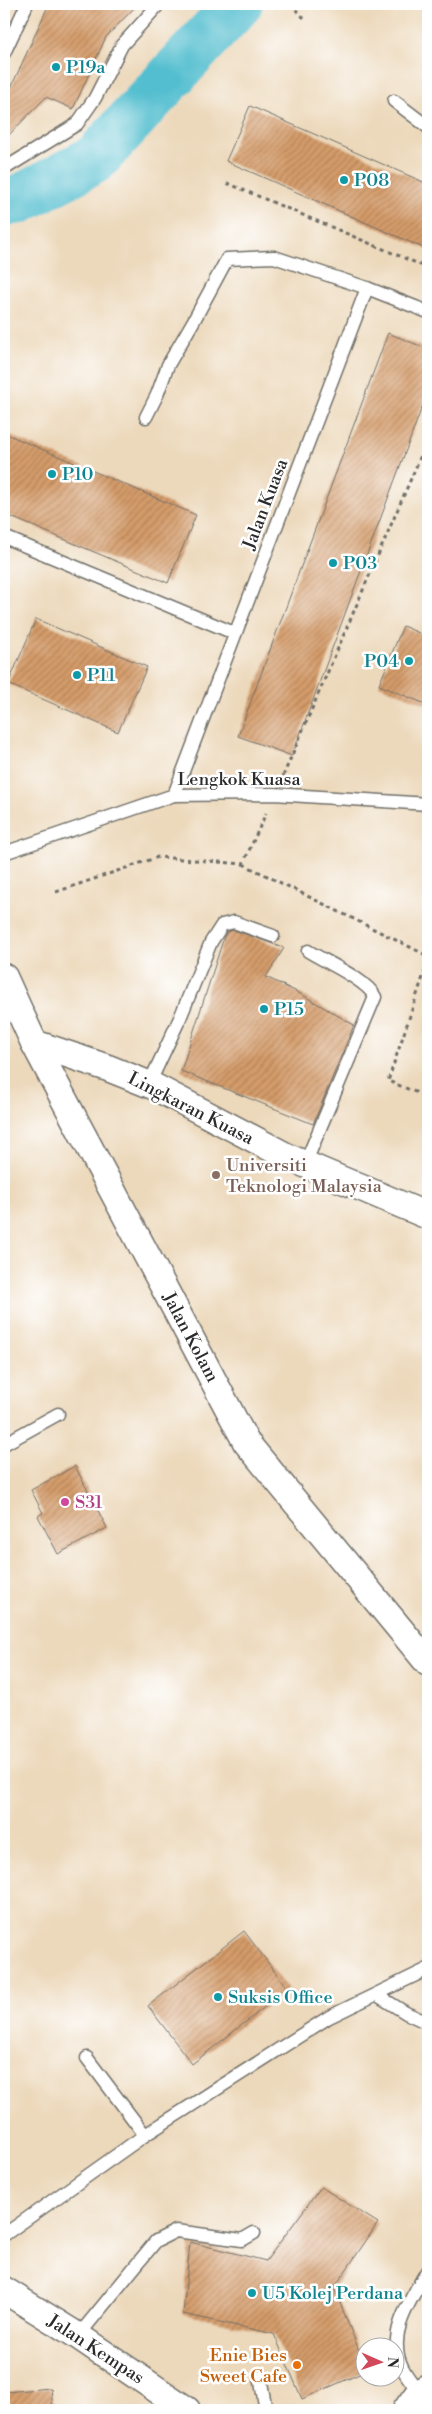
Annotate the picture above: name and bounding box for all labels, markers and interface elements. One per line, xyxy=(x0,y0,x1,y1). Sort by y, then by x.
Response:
place label: P19a xyxy=(66,56,106,79)
marker: P19a xyxy=(50,61,62,73)
place label: P08 xyxy=(354,169,389,192)
marker: P08 xyxy=(338,174,350,186)
street label: Jalan Kuasa xyxy=(237,455,294,554)
place label: P10 xyxy=(62,463,93,486)
marker: P10 xyxy=(46,468,58,480)
place label: P03 xyxy=(343,552,377,575)
marker: P03 xyxy=(327,557,339,569)
place label: P04 xyxy=(364,650,399,673)
marker: P04 xyxy=(403,655,415,667)
place label: P11 xyxy=(87,664,116,687)
marker: P11 xyxy=(71,669,83,681)
street label: Lengkok Kuasa xyxy=(177,768,302,791)
place label: P15 xyxy=(274,998,304,1021)
marker: P15 xyxy=(258,1003,270,1015)
street label: Lingkaran Kuasa xyxy=(124,1067,258,1150)
place label: Universiti Teknologi Malaysia xyxy=(226,1154,383,1198)
marker: Universiti Teknologi Malaysia xyxy=(210,1169,222,1181)
street label: Jalan Kolam xyxy=(157,1287,224,1386)
place label: S31 xyxy=(75,1491,103,1514)
marker: S31 xyxy=(59,1496,71,1508)
place label: Suksis Office xyxy=(228,1986,333,2009)
marker: Suksis Office xyxy=(212,1991,224,2003)
place label: U5 Kolej Perdana xyxy=(262,2282,404,2305)
marker: U5 Kolej Perdana xyxy=(246,2287,258,2299)
street label: Jalan Kempas xyxy=(42,2309,149,2389)
north arrow xyxy=(354,2336,404,2386)
place label: Enie Bies Sweet Cafe xyxy=(200,2344,287,2388)
text: N xyxy=(383,2357,401,2368)
marker: Enie Bies Sweet Cafe xyxy=(291,2359,303,2371)

